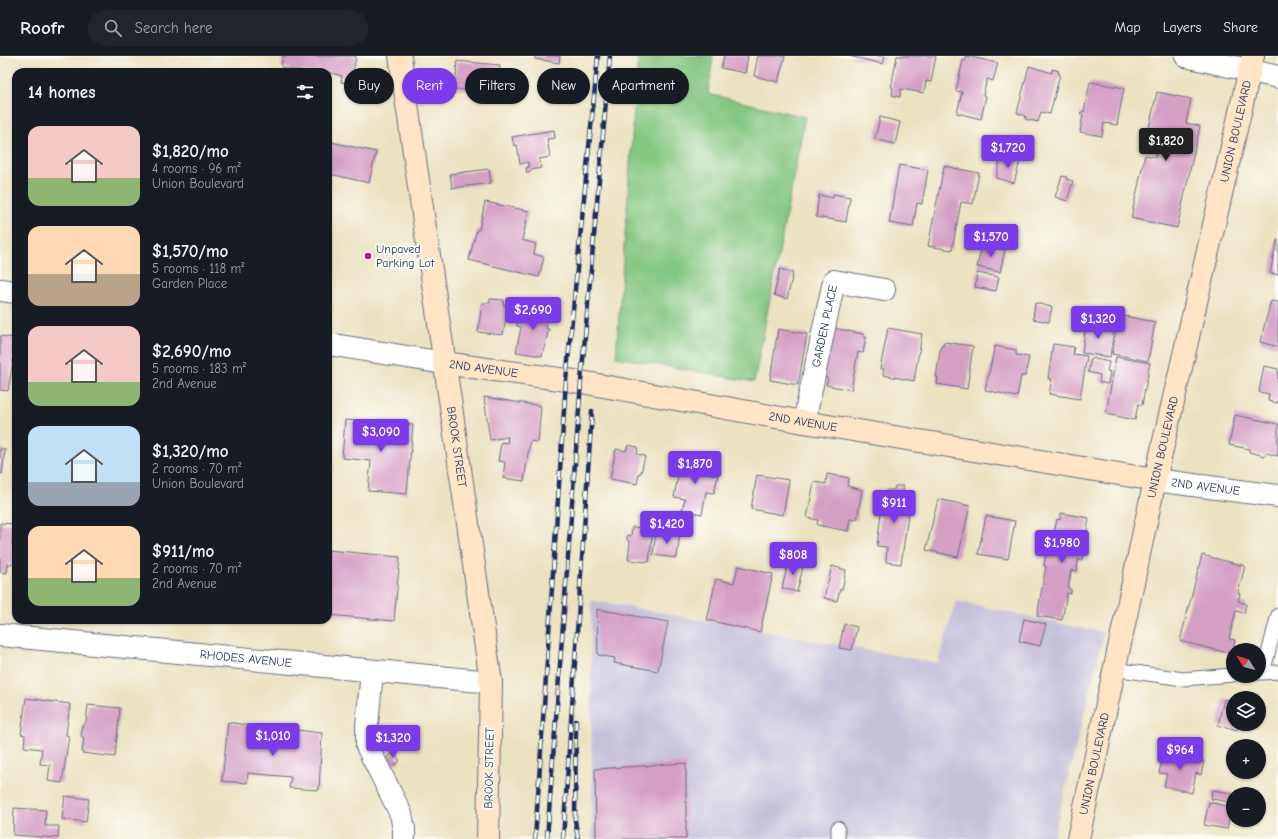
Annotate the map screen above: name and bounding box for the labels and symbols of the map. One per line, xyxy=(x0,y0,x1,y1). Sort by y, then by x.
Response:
street label: UNION BOULEVARD xyxy=(1217,79,1254,184)
pin: $1,820 xyxy=(1133,128,1199,162)
pin: $1,720 xyxy=(975,135,1041,169)
pin: $1,570 xyxy=(958,224,1024,258)
place label: Unpaved Parking Lot xyxy=(376,242,435,270)
marker: Unpaved Parking Lot xyxy=(363,251,373,261)
street label: GARDEN PLACE xyxy=(809,284,840,369)
pin: $2,690 xyxy=(500,297,566,331)
pin: $1,320 xyxy=(1065,306,1131,340)
street label: 2ND AVENUE xyxy=(448,357,519,380)
street label: UNION BOULEVARD xyxy=(1144,395,1181,499)
street label: BROOK STREET xyxy=(444,406,470,489)
street label: 2ND AVENUE xyxy=(768,409,839,434)
pin: $3,090 xyxy=(348,419,414,453)
pin: $1,870 xyxy=(662,451,728,485)
street label: 2ND AVENUE xyxy=(1170,475,1241,498)
pin: $911 xyxy=(870,490,918,524)
pin: $1,420 xyxy=(634,511,700,545)
pin: $1,980 xyxy=(1029,530,1095,564)
pin: $808 xyxy=(769,542,817,576)
north arrow xyxy=(1226,643,1266,683)
street label: RHODES AVENUE xyxy=(199,647,293,670)
street label: UNION BOULEVARD xyxy=(1076,711,1112,816)
pin: $1,010 xyxy=(240,723,306,757)
pin: $1,320 xyxy=(360,725,426,759)
street label: BROOK STREET xyxy=(481,726,497,809)
pin: $964 xyxy=(1156,737,1204,771)

